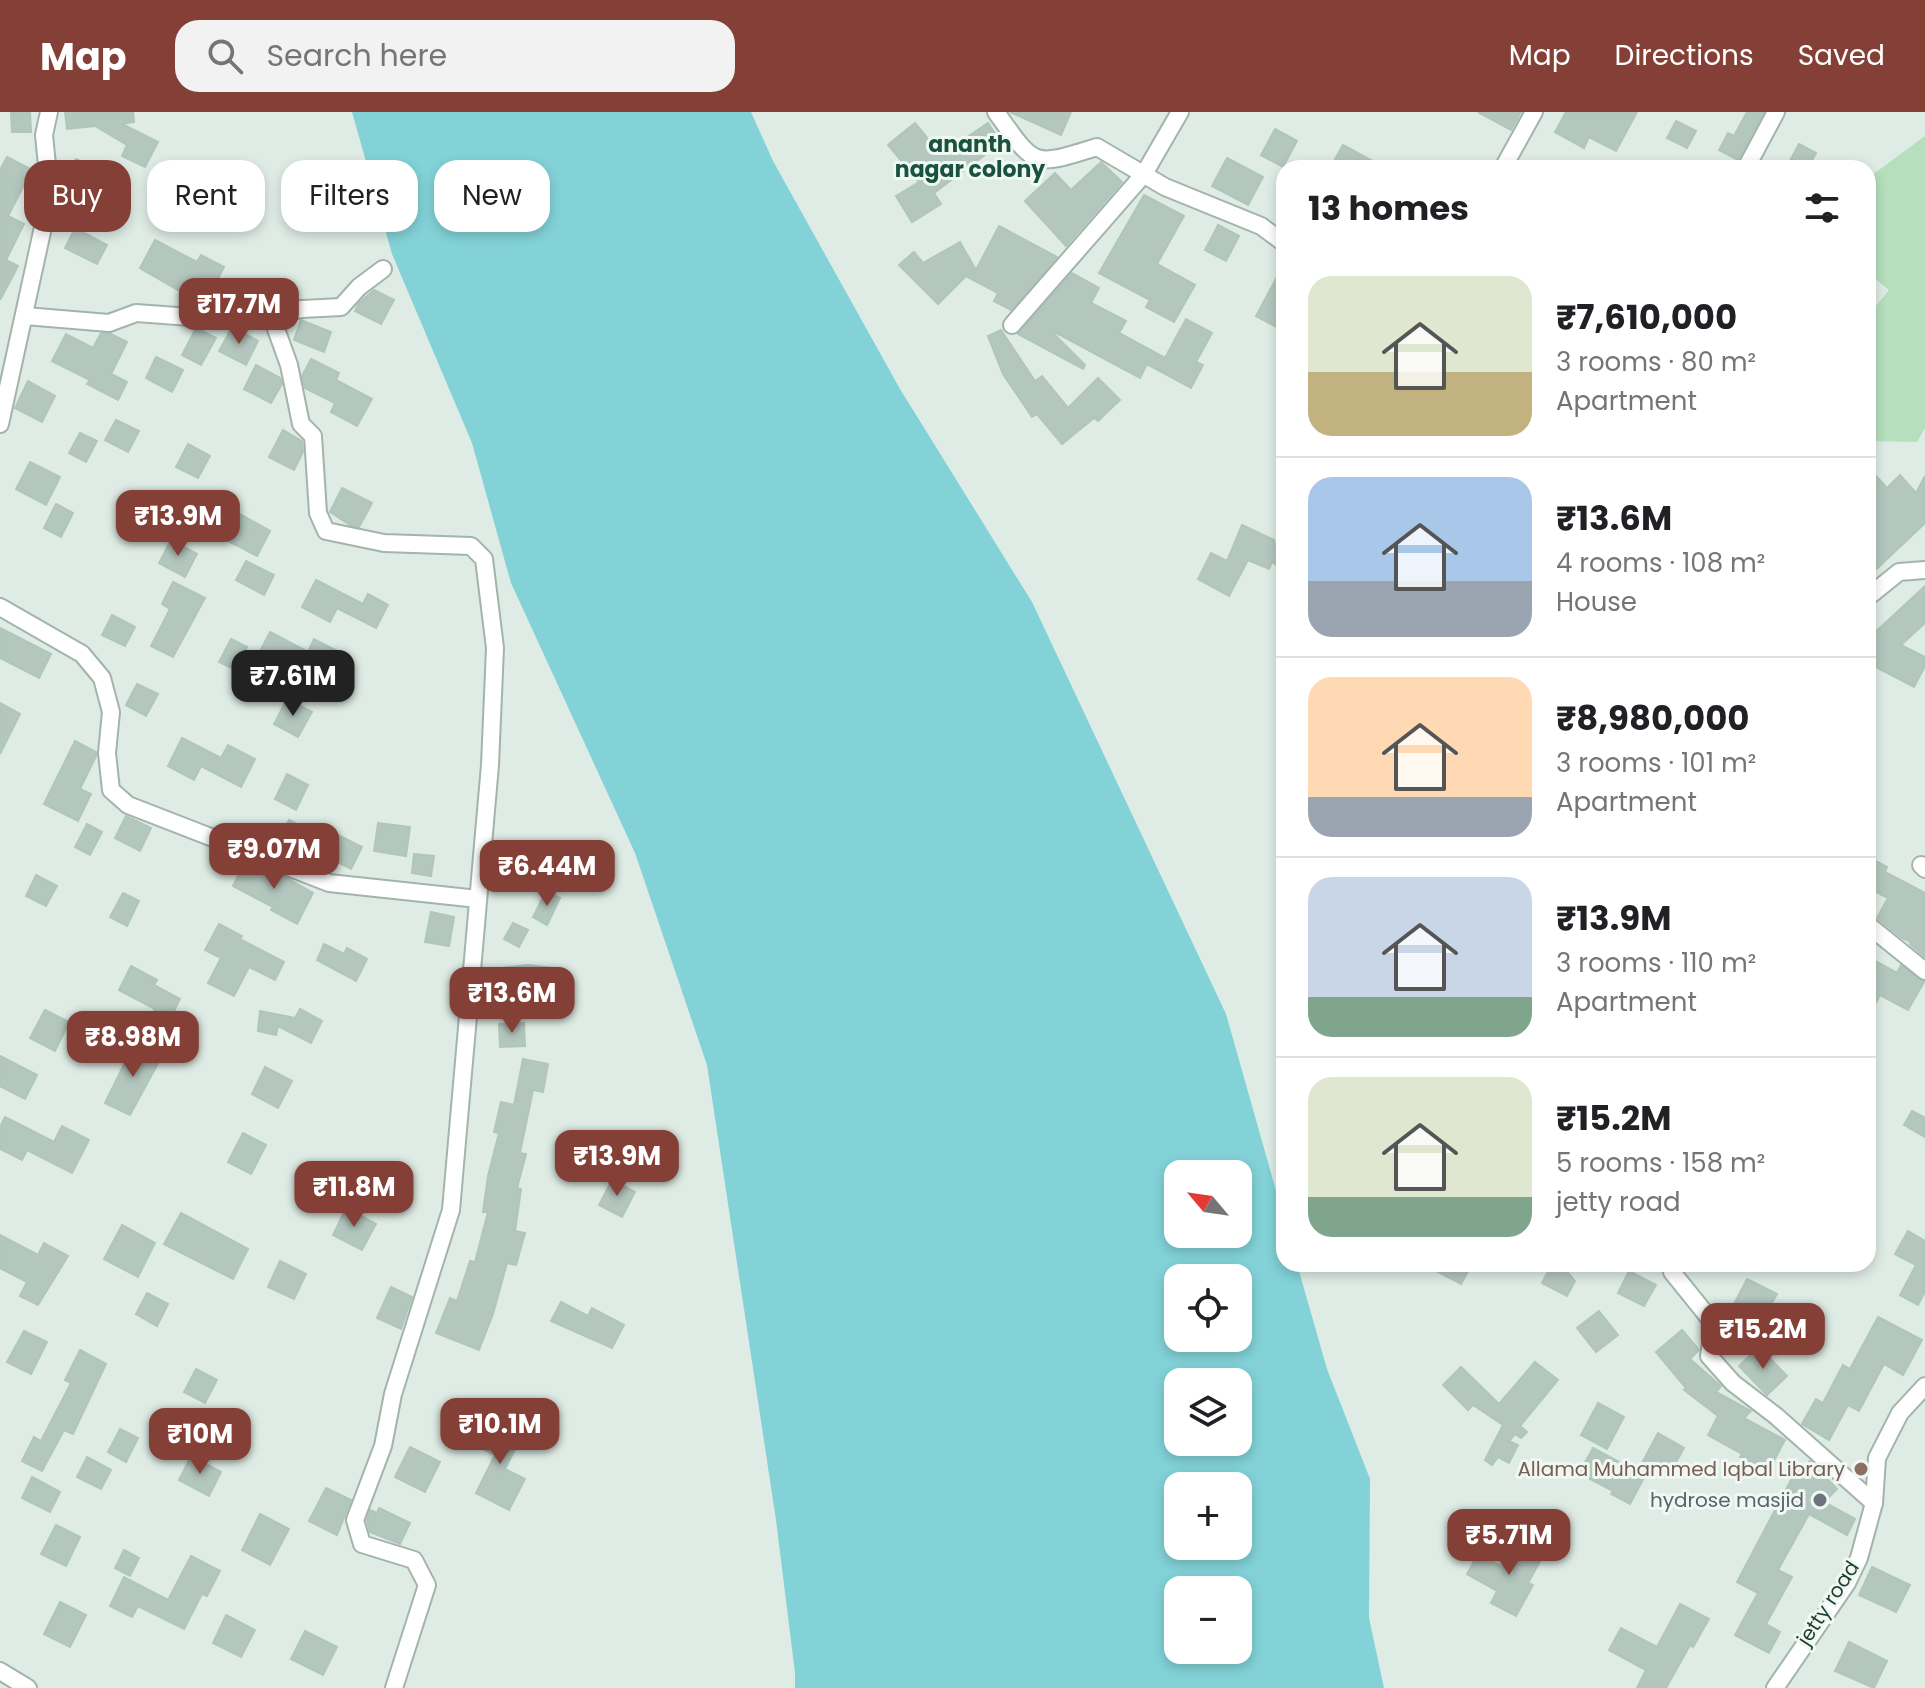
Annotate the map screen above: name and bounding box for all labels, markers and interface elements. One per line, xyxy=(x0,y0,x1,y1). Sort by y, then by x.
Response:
search box xyxy=(175,20,735,92)
text: Map xyxy=(40,30,127,83)
icon: search xyxy=(203,34,247,78)
text: Search here xyxy=(267,34,447,77)
text: Map xyxy=(1509,36,1571,75)
text: Directions xyxy=(1615,36,1754,75)
text: Saved xyxy=(1798,36,1885,75)
district label: ananth nagar colony xyxy=(895,129,1045,185)
chip: Buy xyxy=(24,160,131,232)
chip: Rent xyxy=(147,160,265,232)
chip: Filters xyxy=(281,160,418,232)
chip: New xyxy=(434,160,550,232)
text: 13 homes xyxy=(1308,184,1469,232)
icon: filters xyxy=(1800,186,1844,230)
pin: ₹17.7M xyxy=(174,278,304,346)
text: ₹17.7M xyxy=(197,286,281,322)
text: ₹7,610,000 xyxy=(1556,293,1737,341)
icon: home xyxy=(1372,308,1468,404)
text: 3 rooms · 80 m² xyxy=(1556,344,1756,380)
text: Apartment xyxy=(1556,383,1697,419)
pin: ₹13.9M xyxy=(113,490,243,558)
text: ₹13.6M xyxy=(1556,494,1672,542)
text: ₹13.9M xyxy=(134,498,222,534)
icon: home xyxy=(1372,509,1468,605)
text: 4 rooms · 108 m² xyxy=(1556,545,1765,581)
text: House xyxy=(1556,584,1637,620)
pin: ₹7.61M xyxy=(228,650,358,718)
text: ₹7.61M xyxy=(250,658,337,694)
text: ₹8,980,000 xyxy=(1556,694,1750,742)
icon: home xyxy=(1372,709,1468,805)
text: 3 rooms · 101 m² xyxy=(1556,745,1756,781)
text: Apartment xyxy=(1556,784,1697,820)
pin: ₹9.07M xyxy=(209,823,339,891)
text: ₹9.07M xyxy=(227,831,321,867)
pin: ₹6.44M xyxy=(482,840,612,908)
text: ₹6.44M xyxy=(498,848,596,884)
text: ₹13.9M xyxy=(1556,894,1671,942)
icon: home xyxy=(1372,909,1468,1005)
text: 3 rooms · 110 m² xyxy=(1556,945,1756,981)
pin: ₹13.6M xyxy=(447,967,577,1035)
text: ₹13.6M xyxy=(468,975,556,1011)
text: Apartment xyxy=(1556,984,1697,1020)
pin: ₹8.98M xyxy=(68,1011,198,1079)
text: ₹8.98M xyxy=(85,1019,181,1055)
text: ₹15.2M xyxy=(1556,1094,1671,1142)
icon: home xyxy=(1372,1109,1468,1205)
pin: ₹13.9M xyxy=(552,1130,682,1198)
text: ₹13.9M xyxy=(573,1138,661,1174)
text: 5 rooms · 158 m² xyxy=(1556,1145,1765,1181)
north arrow xyxy=(1164,1160,1252,1248)
map controls xyxy=(1164,1160,1252,1664)
pin: ₹11.8M xyxy=(289,1161,419,1229)
text: ₹11.8M xyxy=(312,1169,396,1205)
text: jetty road xyxy=(1556,1184,1681,1220)
button: locate xyxy=(1164,1264,1252,1352)
pin: ₹15.2M xyxy=(1698,1303,1828,1371)
text: ₹15.2M xyxy=(1719,1311,1807,1347)
button: layers xyxy=(1164,1368,1252,1456)
pin: ₹10.1M xyxy=(435,1398,565,1466)
text: ₹10.1M xyxy=(458,1406,542,1442)
pin: ₹10M xyxy=(153,1408,247,1476)
text: ₹10M xyxy=(167,1416,233,1452)
place label: Allama Muhammed Iqbal Library xyxy=(1517,1455,1845,1483)
marker: Allama Muhammed Iqbal Library xyxy=(1852,1460,1870,1478)
button: + xyxy=(1164,1472,1252,1560)
place label: hydrose masjid xyxy=(1650,1486,1804,1514)
marker: hydrose masjid xyxy=(1811,1491,1829,1509)
pin: ₹5.71M xyxy=(1444,1509,1574,1577)
text: ₹5.71M xyxy=(1465,1517,1553,1553)
street label: jetty road xyxy=(1790,1555,1866,1652)
button: − xyxy=(1164,1576,1252,1664)

